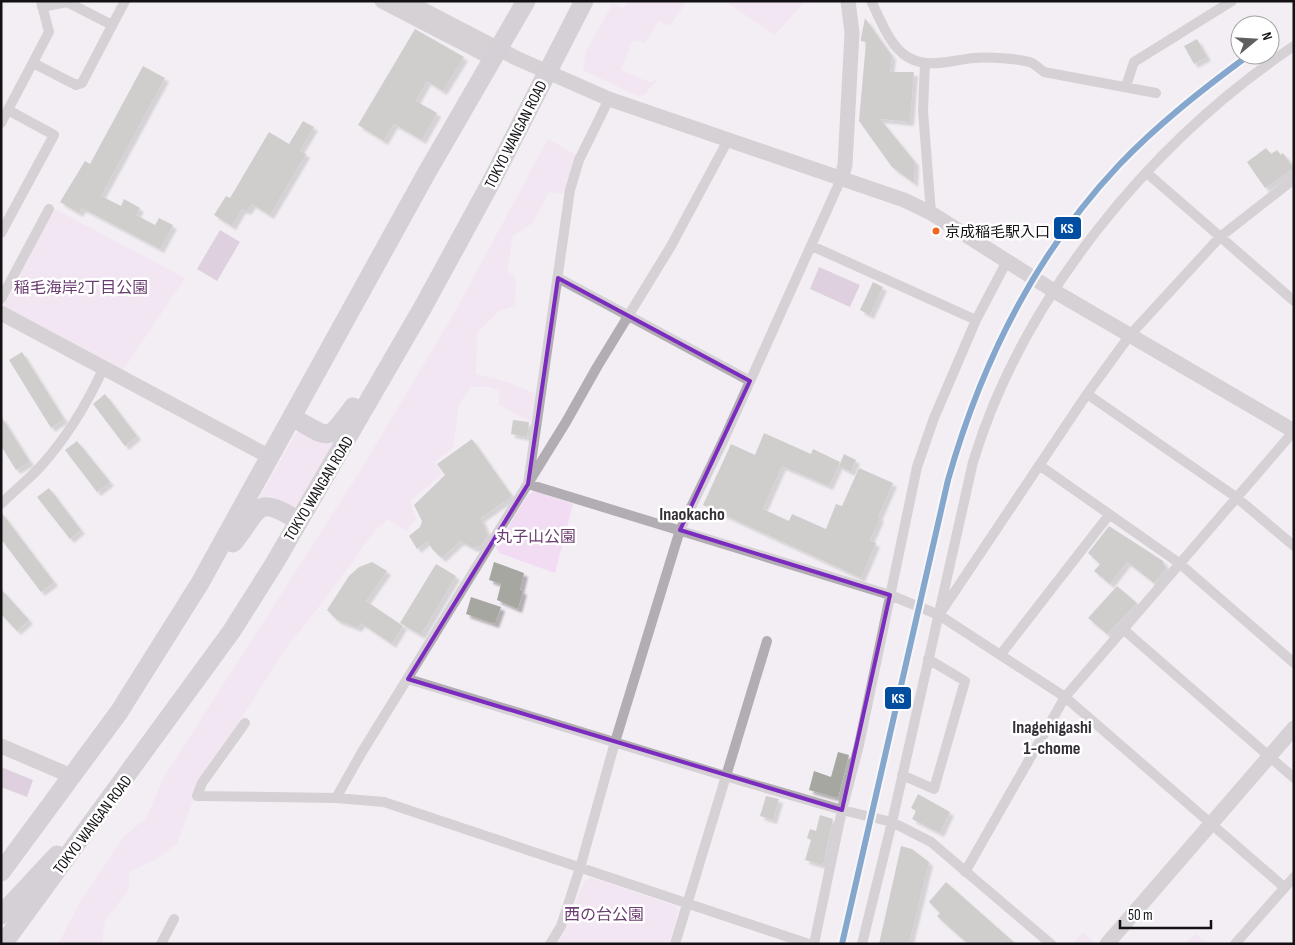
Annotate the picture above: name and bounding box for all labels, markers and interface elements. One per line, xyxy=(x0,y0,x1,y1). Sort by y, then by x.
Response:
north arrow xyxy=(1230,15,1280,65)
text: N xyxy=(1258,30,1276,42)
street label: TOKYO WANGAN ROAD xyxy=(481,77,552,192)
line badge: KS xyxy=(1053,216,1082,240)
text: KS xyxy=(1060,220,1074,237)
place label: 京成稲毛駅入口 xyxy=(945,223,1050,242)
marker: 京成稲毛駅入口 xyxy=(931,226,941,236)
park label: 稲毛海岸2丁目公園 xyxy=(14,279,148,298)
street label: TOKYO WANGAN ROAD xyxy=(281,433,358,545)
district label: Inaokacho xyxy=(659,504,725,525)
park label: 丸子山公園 xyxy=(496,528,576,547)
line badge: KS xyxy=(884,686,912,710)
text: KS xyxy=(891,690,905,707)
district label: Inagehigashi 1-chome xyxy=(1012,717,1092,759)
street label: TOKYO WANGAN ROAD xyxy=(50,772,137,878)
scale bar xyxy=(1120,898,1211,930)
park label: 西の台公園 xyxy=(564,906,644,925)
text: 50 m xyxy=(1128,906,1153,925)

